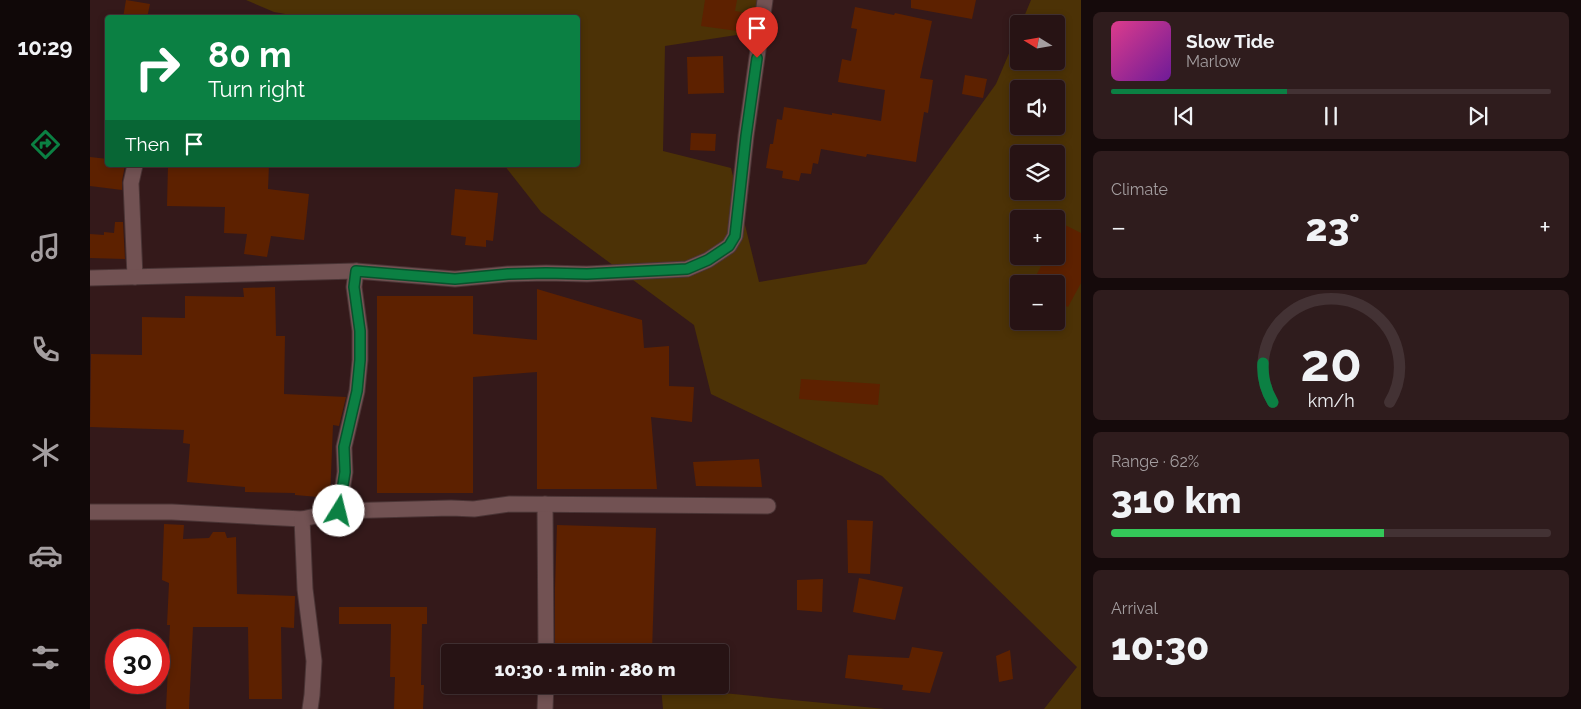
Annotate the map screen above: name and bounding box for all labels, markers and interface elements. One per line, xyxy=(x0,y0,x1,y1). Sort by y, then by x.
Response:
pin xyxy=(736,7,778,58)
icon: arrive xyxy=(743,14,771,42)
north arrow xyxy=(1010,15,1065,70)
map controls xyxy=(1010,15,1065,330)
text: Slow Tide xyxy=(1186,30,1275,52)
text: 10:29 xyxy=(17,34,73,60)
text: 80 m xyxy=(208,34,292,75)
icon: right xyxy=(125,35,190,100)
text: Marlow xyxy=(1186,52,1241,71)
text: Turn right xyxy=(208,76,305,102)
button: sound xyxy=(1010,80,1065,135)
icon: previous xyxy=(1170,102,1198,130)
icon: pause xyxy=(1317,102,1345,130)
icon: next xyxy=(1464,102,1492,130)
icon: directions xyxy=(28,127,63,162)
icon: arrive xyxy=(180,130,208,158)
text: Then xyxy=(125,133,170,155)
button: layers xyxy=(1010,145,1065,200)
text: Climate xyxy=(1111,180,1168,199)
text: 23° xyxy=(1306,205,1360,250)
button: + xyxy=(1010,210,1065,265)
text: − xyxy=(1111,211,1126,244)
text: + xyxy=(1539,211,1551,244)
icon: music xyxy=(28,230,63,265)
button: − xyxy=(1010,275,1065,330)
icon: phone xyxy=(28,332,63,367)
text: 20 xyxy=(1300,332,1362,393)
text: km/h xyxy=(1307,390,1355,411)
icon: climate xyxy=(28,435,63,470)
text: Range · 62% xyxy=(1111,452,1199,471)
text: 310 km xyxy=(1111,477,1242,522)
position arrow xyxy=(312,484,364,536)
icon: car xyxy=(28,538,63,573)
text: Arrival xyxy=(1111,599,1158,618)
text: 10:30 xyxy=(1111,624,1209,669)
speed limit sign: 30 xyxy=(105,629,170,694)
icon: filters xyxy=(28,640,63,675)
text: 10:30 · 1 min · 280 m xyxy=(494,658,676,680)

